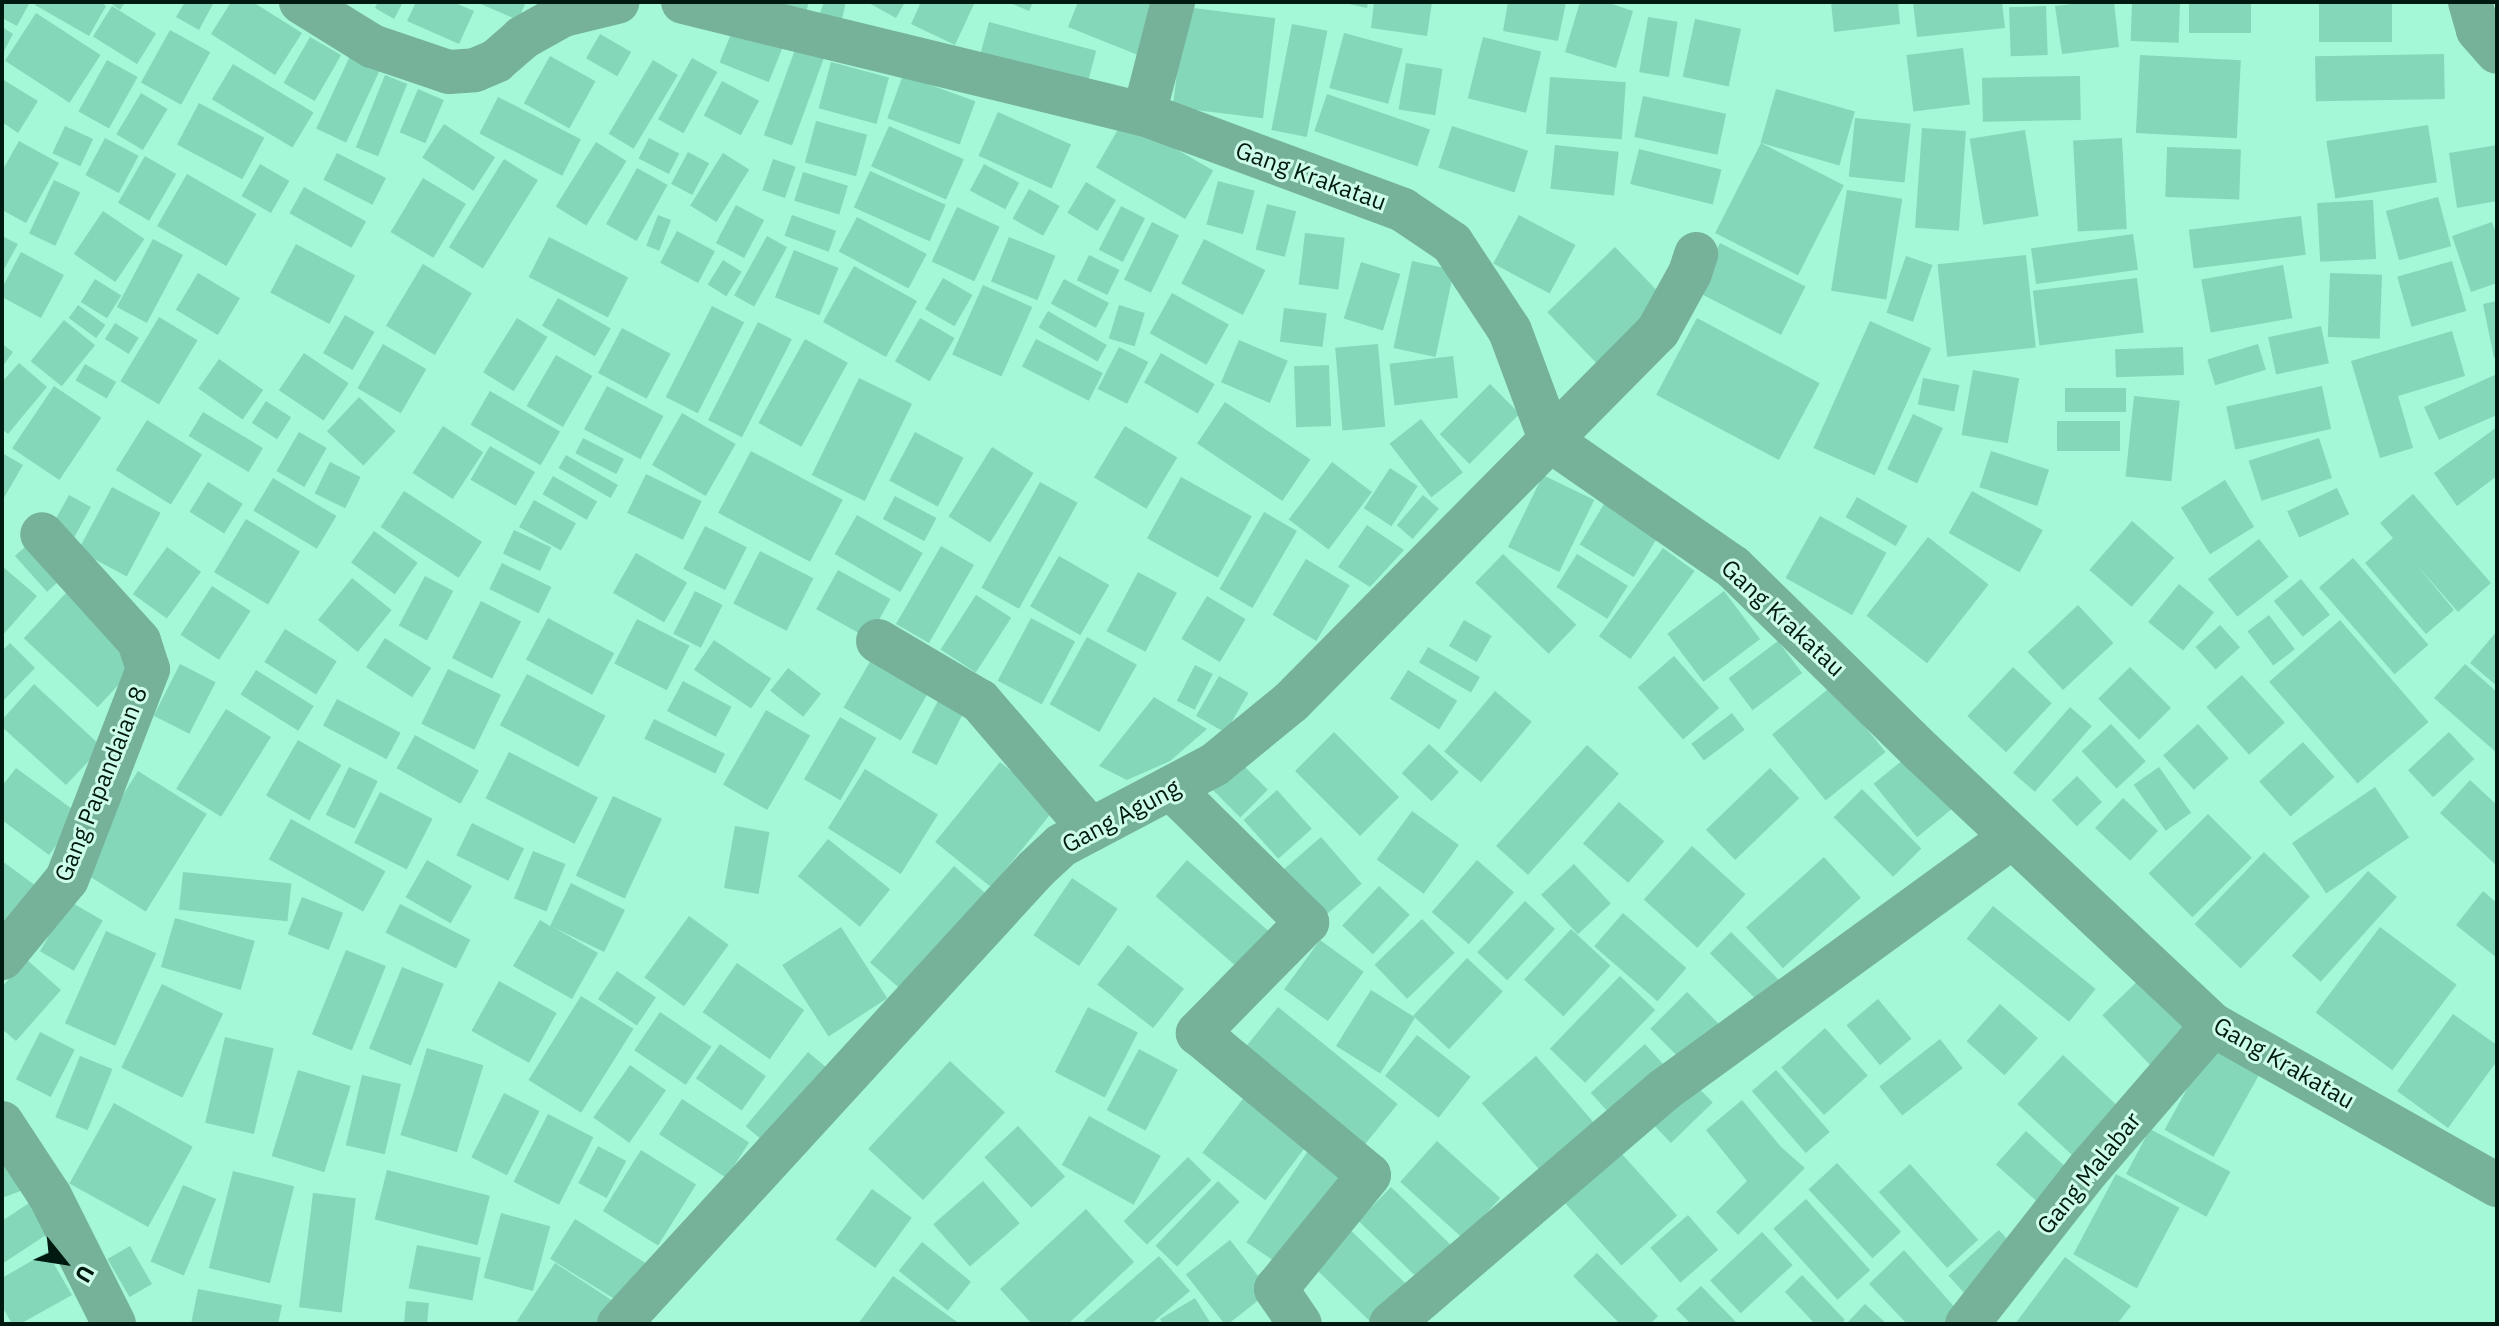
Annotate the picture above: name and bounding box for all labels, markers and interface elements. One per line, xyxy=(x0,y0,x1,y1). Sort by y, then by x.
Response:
street label: Gang Krakatau xyxy=(1232,135,1390,217)
street label: Gang Krakatau xyxy=(1715,554,1851,682)
street label: Gang Papandaian 8 xyxy=(49,682,153,886)
street label: Gang Agung xyxy=(1057,773,1185,859)
street label: Gang Krakatau xyxy=(2208,1011,2360,1115)
street label: Gang Malabar xyxy=(2031,1106,2147,1240)
north arrow xyxy=(24,1222,104,1302)
text: U xyxy=(69,1260,102,1288)

